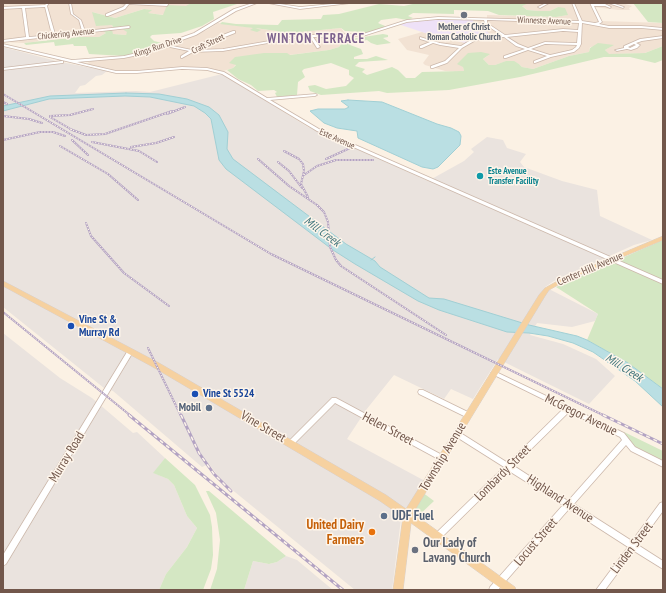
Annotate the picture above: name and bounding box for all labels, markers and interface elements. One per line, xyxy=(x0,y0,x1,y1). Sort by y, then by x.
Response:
marker: Mother of Christ Roman Catholic Church xyxy=(459,10,469,20)
street label: Winneste Avenue xyxy=(517,15,571,27)
place label: Mother of Christ Roman Catholic Church xyxy=(427,22,501,43)
street label: Chickering Avenue xyxy=(37,26,95,42)
street label: Craft Street xyxy=(190,31,226,57)
district label: WINTON TERRACE xyxy=(267,31,365,47)
street label: Kings Run Drive xyxy=(133,34,183,60)
street label: Este Avenue xyxy=(318,126,356,152)
place label: Este Avenue Transfer Facility xyxy=(488,166,539,187)
marker: Este Avenue Transfer Facility xyxy=(475,171,485,181)
water label: Mill Creek xyxy=(301,214,343,250)
street label: Center Hill Avenue xyxy=(555,249,625,289)
place label: Vine St & Murray Rd xyxy=(79,313,119,339)
marker: Vine St & Murray Rd xyxy=(66,321,76,331)
water label: Mill Creek xyxy=(603,351,645,385)
place label: Vine St 5524 xyxy=(203,387,254,401)
marker: Vine St 5524 xyxy=(190,389,200,399)
street label: McGregor Avenue xyxy=(542,391,620,439)
place label: Mobil xyxy=(179,401,201,415)
marker: Mobil xyxy=(204,403,214,413)
street label: Vine Street xyxy=(238,408,288,446)
street label: Helen Street xyxy=(360,409,416,449)
street label: Township Avenue xyxy=(416,420,470,494)
street label: Murray Road xyxy=(46,429,88,485)
street label: Lombardy Street xyxy=(472,442,534,504)
street label: Highland Avenue xyxy=(524,472,596,526)
place label: UDF Fuel xyxy=(392,508,434,524)
marker: UDF Fuel xyxy=(379,511,389,521)
street label: Locust Street xyxy=(511,515,561,569)
place label: United Dairy Farmers xyxy=(306,517,364,548)
street label: Linden Street xyxy=(608,519,656,577)
marker: United Dairy Farmers xyxy=(367,527,377,537)
place label: Our Lady of Lavang Church xyxy=(423,535,490,566)
marker: Our Lady of Lavang Church xyxy=(410,545,420,555)

